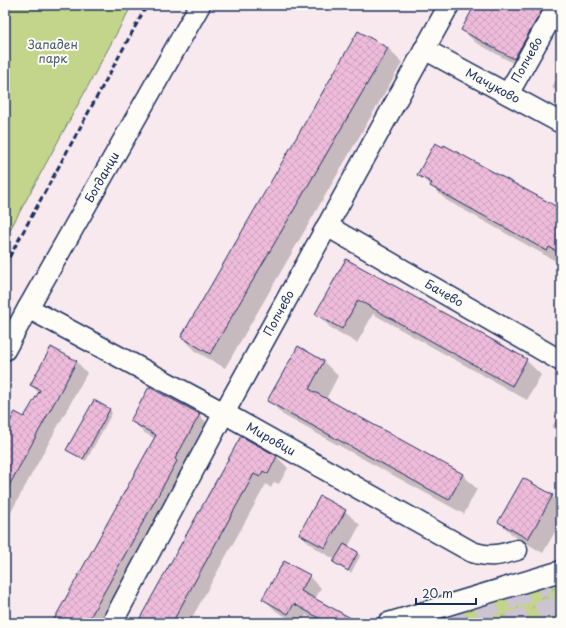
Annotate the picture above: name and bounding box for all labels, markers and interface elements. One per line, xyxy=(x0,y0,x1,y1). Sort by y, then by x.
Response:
street label: Попчево xyxy=(506,33,546,86)
park label: Западен парк xyxy=(28,35,78,67)
street label: Мачуково xyxy=(463,63,524,107)
street label: Богданци xyxy=(80,148,123,206)
street label: Бачево xyxy=(422,274,467,311)
street label: Попчево xyxy=(258,286,298,339)
street label: Мировци xyxy=(243,417,299,459)
scale bar xyxy=(416,580,476,606)
text: 20 m xyxy=(422,584,453,602)

